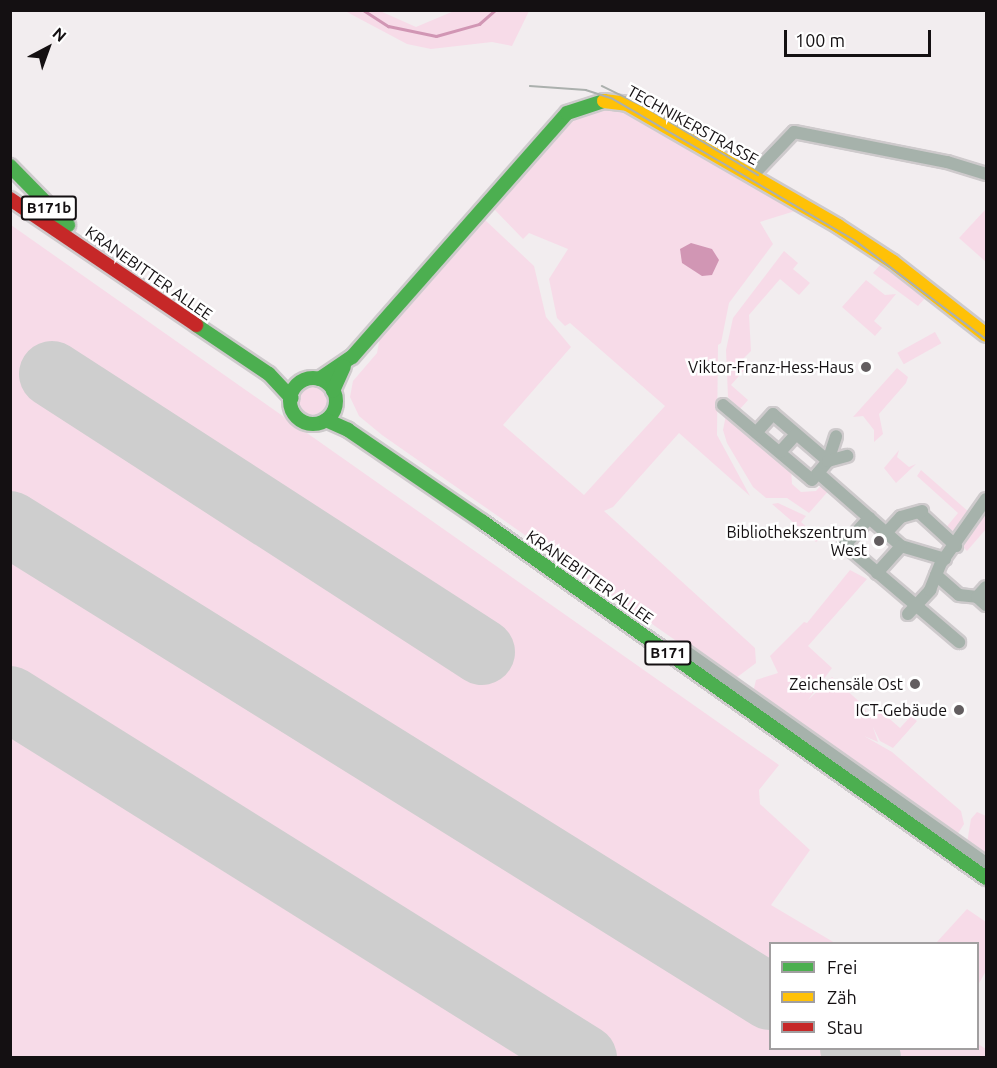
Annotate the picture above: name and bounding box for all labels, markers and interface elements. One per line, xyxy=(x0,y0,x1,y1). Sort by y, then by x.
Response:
north arrow xyxy=(18,18,78,78)
scale bar xyxy=(787,18,934,56)
text: N xyxy=(49,24,70,45)
text: 100 m xyxy=(795,30,845,50)
street label: TECHNIKERSTRASSE xyxy=(624,81,762,169)
road number: B171b xyxy=(20,196,78,220)
street label: KRANEBITTER ALLEE xyxy=(82,222,216,324)
place label: Viktor-Franz-Hess-Haus xyxy=(688,357,854,377)
marker: Viktor-Franz-Hess-Haus xyxy=(859,360,873,374)
place label: Bibliothekszentrum West xyxy=(726,522,867,560)
street label: KRANEBITTER ALLEE xyxy=(523,526,657,628)
marker: Bibliothekszentrum West xyxy=(872,534,886,548)
road number: B171 xyxy=(644,641,692,665)
place label: Zeichensäle Ost xyxy=(789,674,903,694)
marker: Zeichensäle Ost xyxy=(908,677,922,691)
place label: ICT-Gebäude xyxy=(856,700,947,720)
marker: ICT-Gebäude xyxy=(952,703,966,717)
legend xyxy=(769,942,979,1050)
text: Frei xyxy=(827,957,857,977)
text: Zäh xyxy=(827,987,857,1007)
text: Stau xyxy=(827,1017,863,1037)

